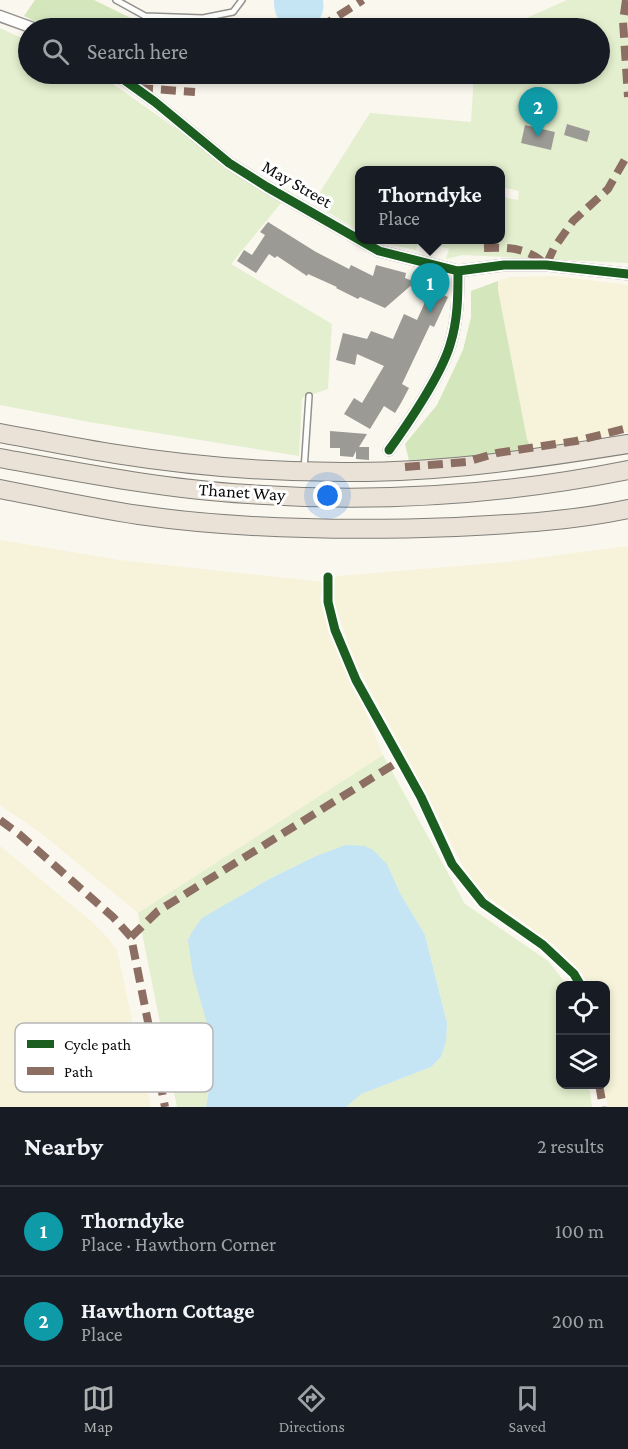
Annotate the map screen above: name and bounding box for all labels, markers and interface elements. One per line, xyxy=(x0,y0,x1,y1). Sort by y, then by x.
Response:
search box xyxy=(18,18,610,84)
icon: search xyxy=(39,35,72,68)
text: Search here xyxy=(87,39,188,64)
pin: 2 xyxy=(518,88,558,137)
street label: May Street xyxy=(259,156,336,212)
popup xyxy=(355,166,505,244)
text: Thorndyke xyxy=(378,182,482,207)
text: Place xyxy=(378,207,420,229)
pin: 1 xyxy=(410,264,450,313)
street label: Thanet Way xyxy=(198,479,287,505)
your location xyxy=(313,481,342,510)
map controls xyxy=(556,981,610,1089)
button: locate xyxy=(556,981,610,1035)
legend xyxy=(15,1023,213,1092)
button: layers xyxy=(556,1035,610,1089)
text: Cycle path xyxy=(64,1036,131,1054)
text: Path xyxy=(64,1063,94,1080)
text: Nearby xyxy=(24,1132,103,1161)
text: 2 results xyxy=(537,1135,604,1157)
text: Thorndyke xyxy=(81,1208,184,1233)
text: 1 xyxy=(40,1220,47,1242)
text: 100 m xyxy=(555,1220,604,1242)
text: Place · Hawthorn Corner xyxy=(81,1233,276,1255)
text: Hawthorn Cottage xyxy=(81,1298,255,1323)
text: 2 xyxy=(38,1310,49,1332)
text: 200 m xyxy=(552,1310,604,1332)
text: Place xyxy=(81,1323,123,1345)
tab: Map xyxy=(82,1382,115,1435)
tab: Directions xyxy=(279,1382,345,1435)
tab: Saved xyxy=(509,1382,546,1435)

